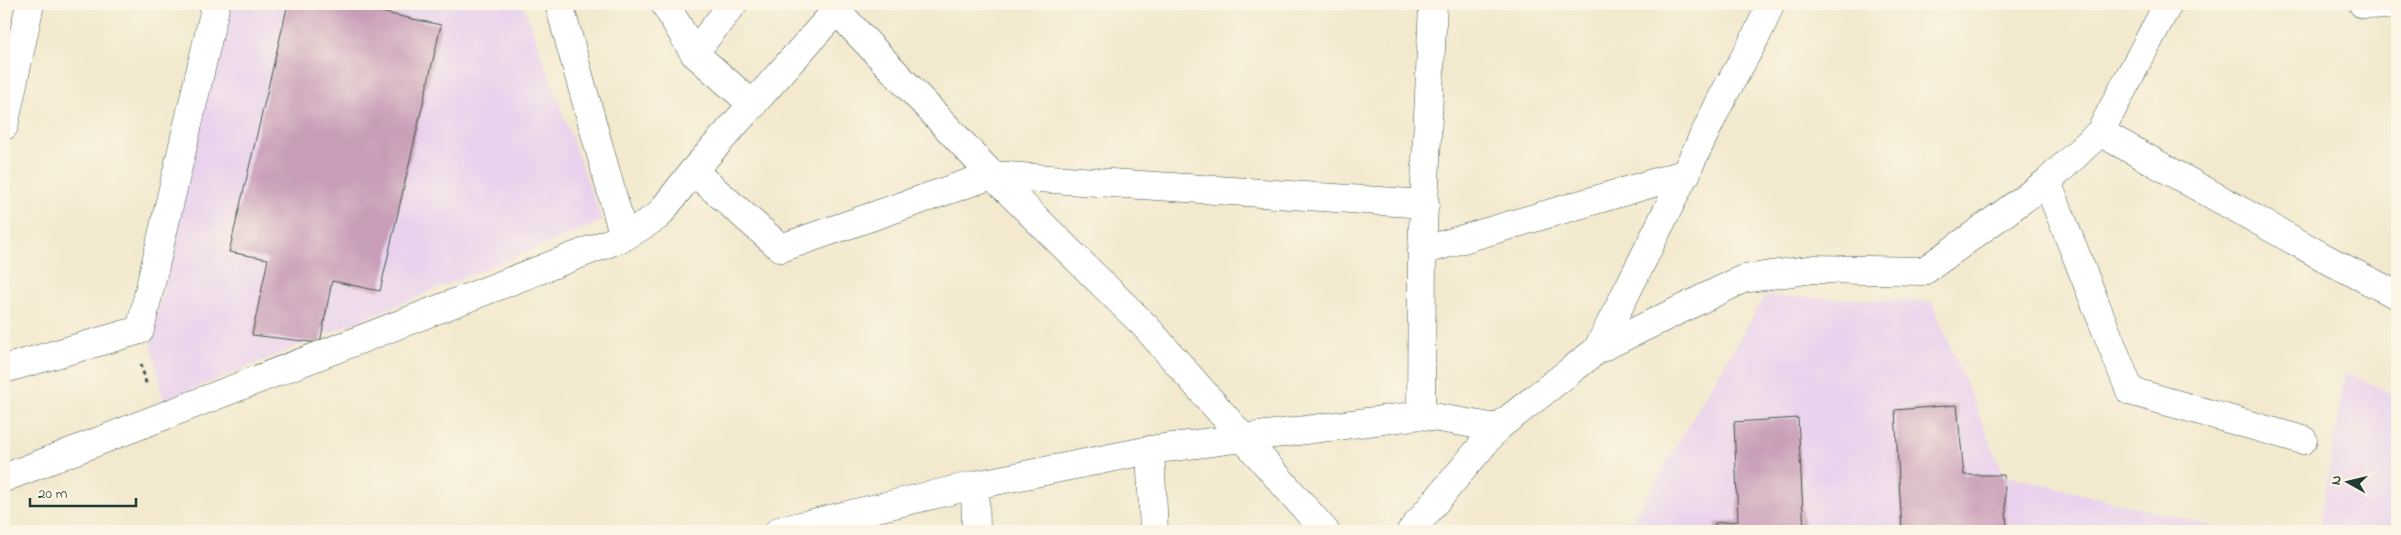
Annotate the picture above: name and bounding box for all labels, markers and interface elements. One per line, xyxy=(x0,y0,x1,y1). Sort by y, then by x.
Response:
north arrow xyxy=(2324,458,2374,508)
text: N xyxy=(2326,474,2348,487)
scale bar xyxy=(30,475,136,507)
text: 20 m xyxy=(38,483,68,505)

